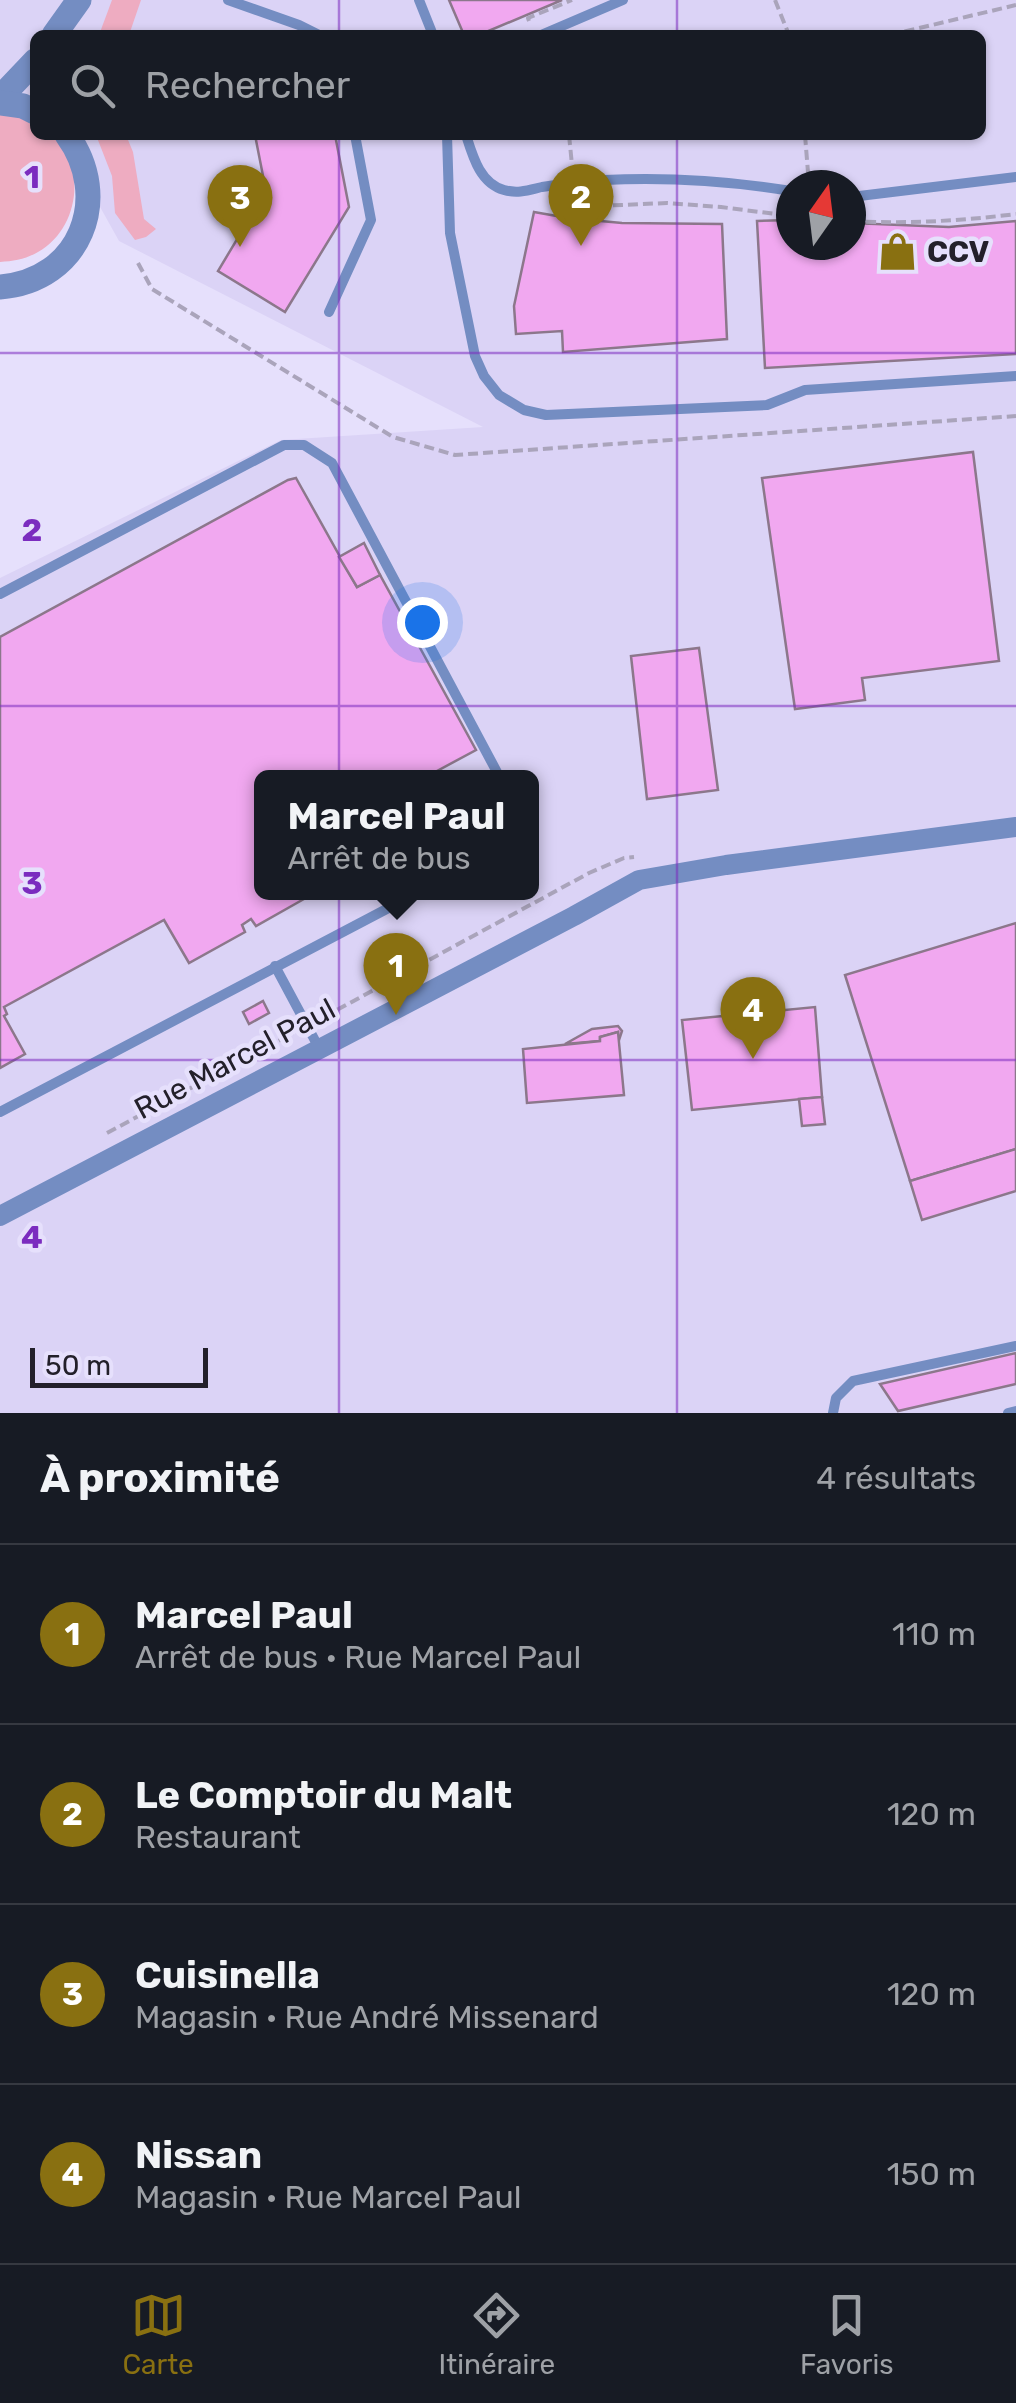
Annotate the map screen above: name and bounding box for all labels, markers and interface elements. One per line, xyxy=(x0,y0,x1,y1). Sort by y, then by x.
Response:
search box xyxy=(30,30,986,140)
icon: search xyxy=(65,58,120,113)
text: Rechercher xyxy=(145,62,350,108)
text: 1 xyxy=(24,158,40,196)
pin: 3 xyxy=(208,164,272,247)
pin: 2 xyxy=(548,164,614,246)
north arrow xyxy=(776,170,866,260)
shop icon: CCV xyxy=(876,231,918,273)
place label: CCV xyxy=(927,234,990,270)
text: 2 xyxy=(22,511,42,549)
your location xyxy=(397,597,448,648)
popup xyxy=(254,770,539,900)
text: Marcel Paul xyxy=(288,793,505,839)
text: Arrêt de bus xyxy=(288,839,471,877)
text: 3 xyxy=(21,864,43,902)
pin: 1 xyxy=(364,932,428,1015)
pin: 4 xyxy=(720,976,786,1059)
street label: Rue Marcel Paul xyxy=(128,991,342,1127)
text: 4 xyxy=(21,1218,43,1256)
scale bar xyxy=(30,1343,208,1388)
text: 50 m xyxy=(45,1349,111,1382)
text: À proximité xyxy=(40,1453,280,1503)
text: 4 résultats xyxy=(816,1459,976,1497)
text: Marcel Paul xyxy=(135,1592,353,1638)
text: 1 xyxy=(65,1615,80,1653)
text: 110 m xyxy=(892,1615,976,1653)
text: Arrêt de bus · Rue Marcel Paul xyxy=(135,1638,581,1676)
text: Le Comptoir du Malt xyxy=(135,1772,512,1818)
text: 2 xyxy=(62,1795,83,1833)
text: 120 m xyxy=(887,1795,976,1833)
text: Restaurant xyxy=(135,1818,301,1856)
text: Cuisinella xyxy=(135,1952,320,1998)
text: 3 xyxy=(62,1975,83,2013)
text: 120 m xyxy=(887,1975,976,2013)
text: Magasin · Rue André Missenard xyxy=(135,1998,599,2036)
text: Nissan xyxy=(135,2132,262,2178)
text: 4 xyxy=(62,2155,83,2193)
text: 150 m xyxy=(887,2155,976,2193)
text: Magasin · Rue Marcel Paul xyxy=(135,2178,522,2216)
tab: Carte xyxy=(122,2288,194,2381)
tab: Itinéraire xyxy=(439,2288,555,2381)
tab: Favoris xyxy=(800,2288,894,2381)

